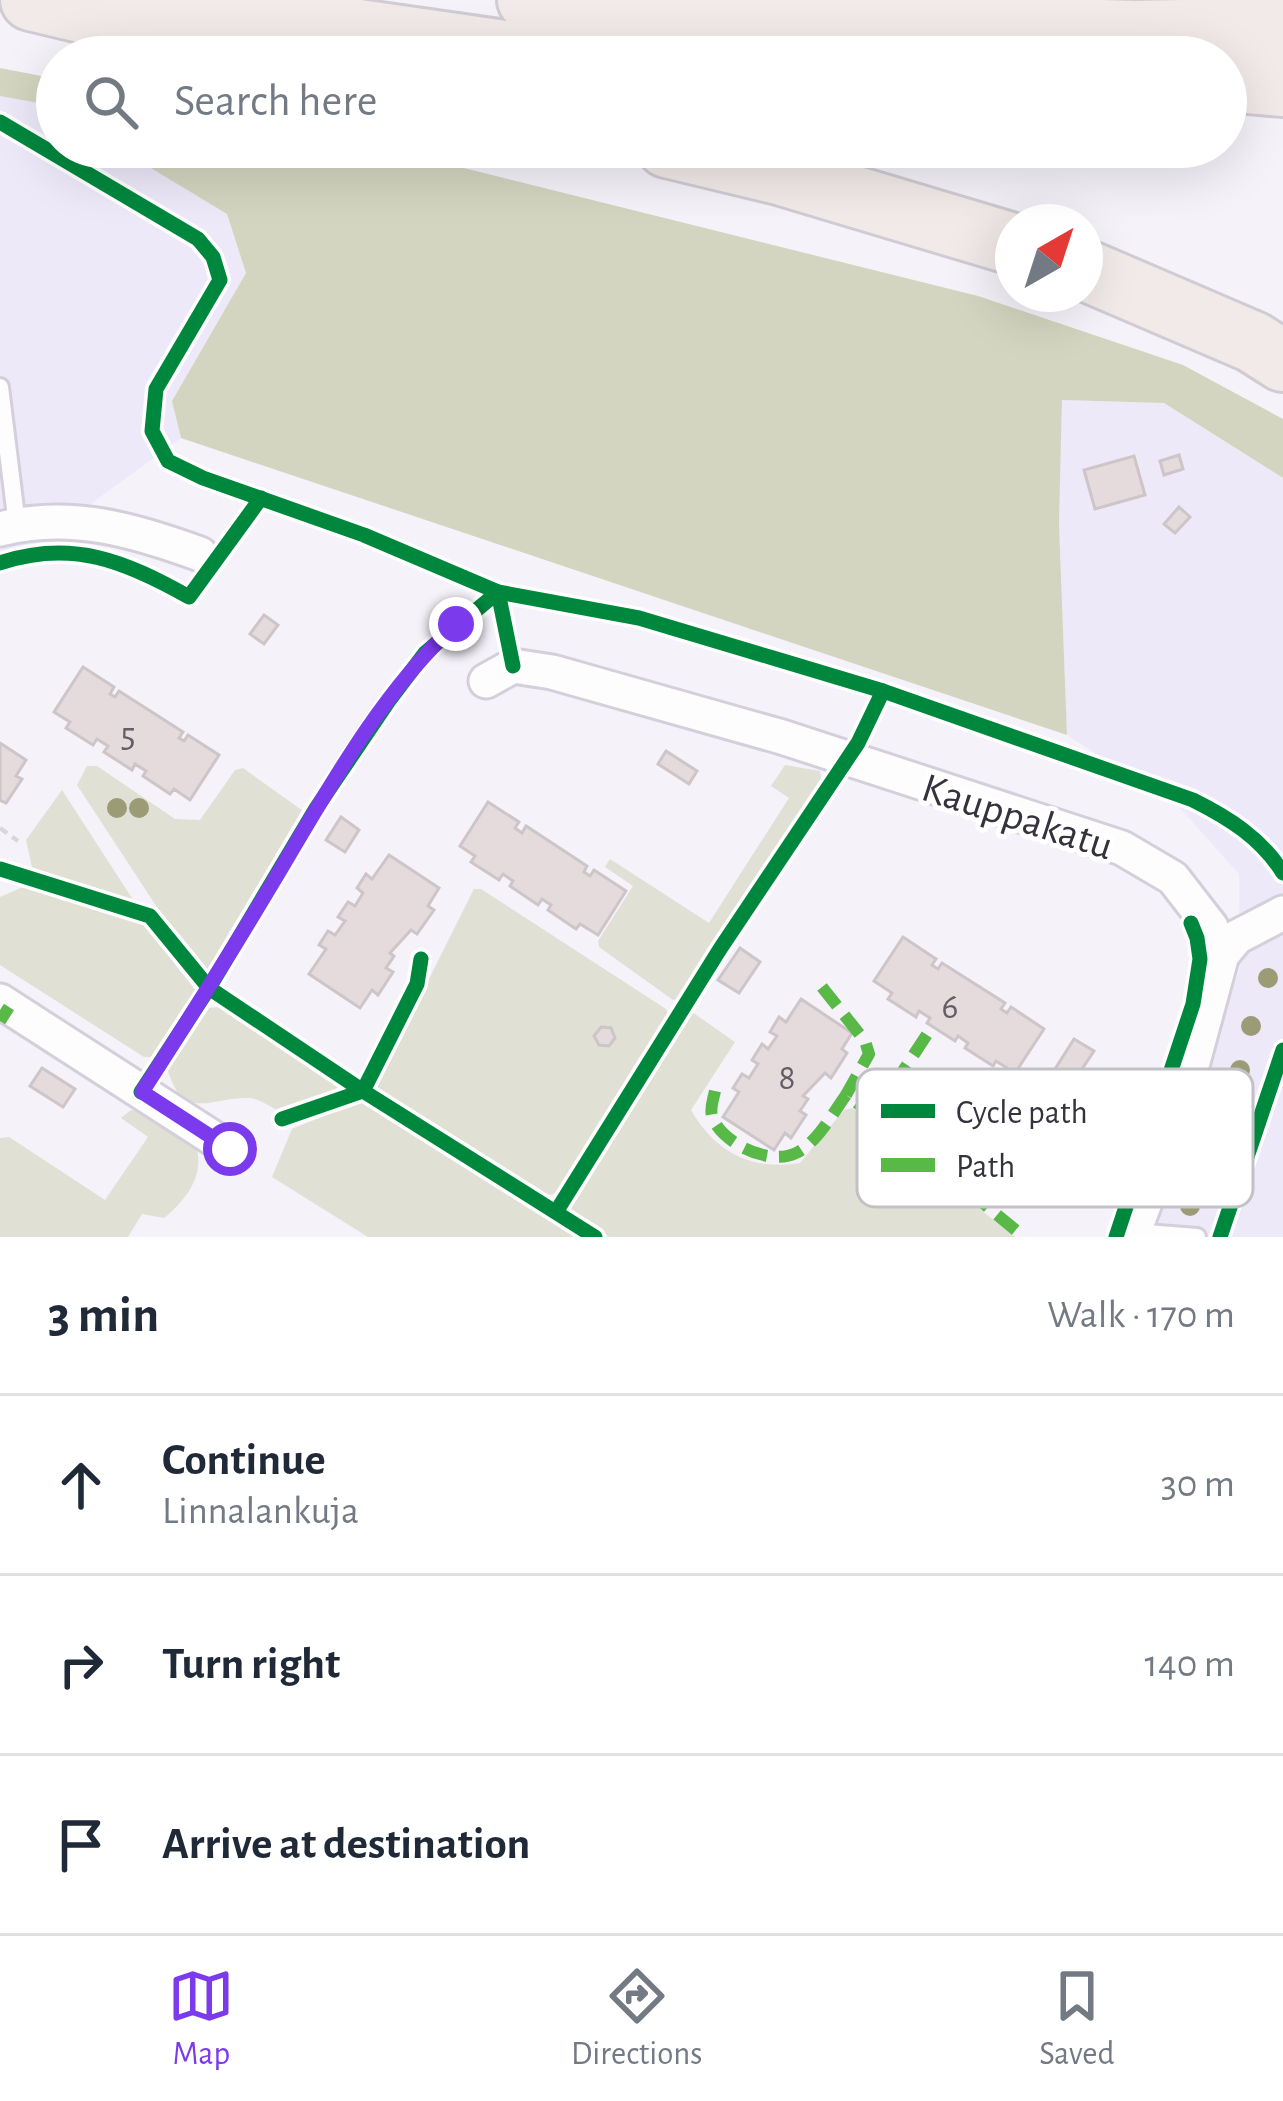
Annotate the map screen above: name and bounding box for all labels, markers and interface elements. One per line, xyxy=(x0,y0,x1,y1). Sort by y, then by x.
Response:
search box xyxy=(36,36,1247,168)
icon: search xyxy=(78,69,144,135)
text: Search here xyxy=(174,79,377,124)
north arrow xyxy=(995,204,1103,312)
route end xyxy=(429,597,483,651)
house number: 5 xyxy=(120,717,136,753)
street label: Kauppakatu xyxy=(917,766,1118,867)
house number: 6 xyxy=(942,989,958,1025)
house number: 8 xyxy=(778,1060,796,1096)
legend xyxy=(857,1069,1253,1207)
text: Cycle path xyxy=(956,1097,1088,1130)
route start xyxy=(203,1122,257,1176)
text: Path xyxy=(956,1151,1015,1184)
text: 3 min xyxy=(48,1290,159,1341)
text: Walk · 170 m xyxy=(1047,1296,1235,1335)
text: Continue xyxy=(162,1438,326,1483)
icon: ahead xyxy=(48,1452,114,1518)
text: 30 m xyxy=(1161,1465,1235,1504)
text: Linnalankuja xyxy=(162,1492,359,1531)
icon: right xyxy=(48,1632,114,1698)
text: Turn right xyxy=(162,1642,340,1687)
text: 140 m xyxy=(1145,1645,1235,1684)
icon: arrive xyxy=(48,1812,114,1878)
text: Arrive at destination xyxy=(162,1822,530,1867)
tab: Map xyxy=(168,1963,234,2075)
tab: Directions xyxy=(571,1963,702,2075)
tab: Saved xyxy=(1039,1963,1115,2075)

